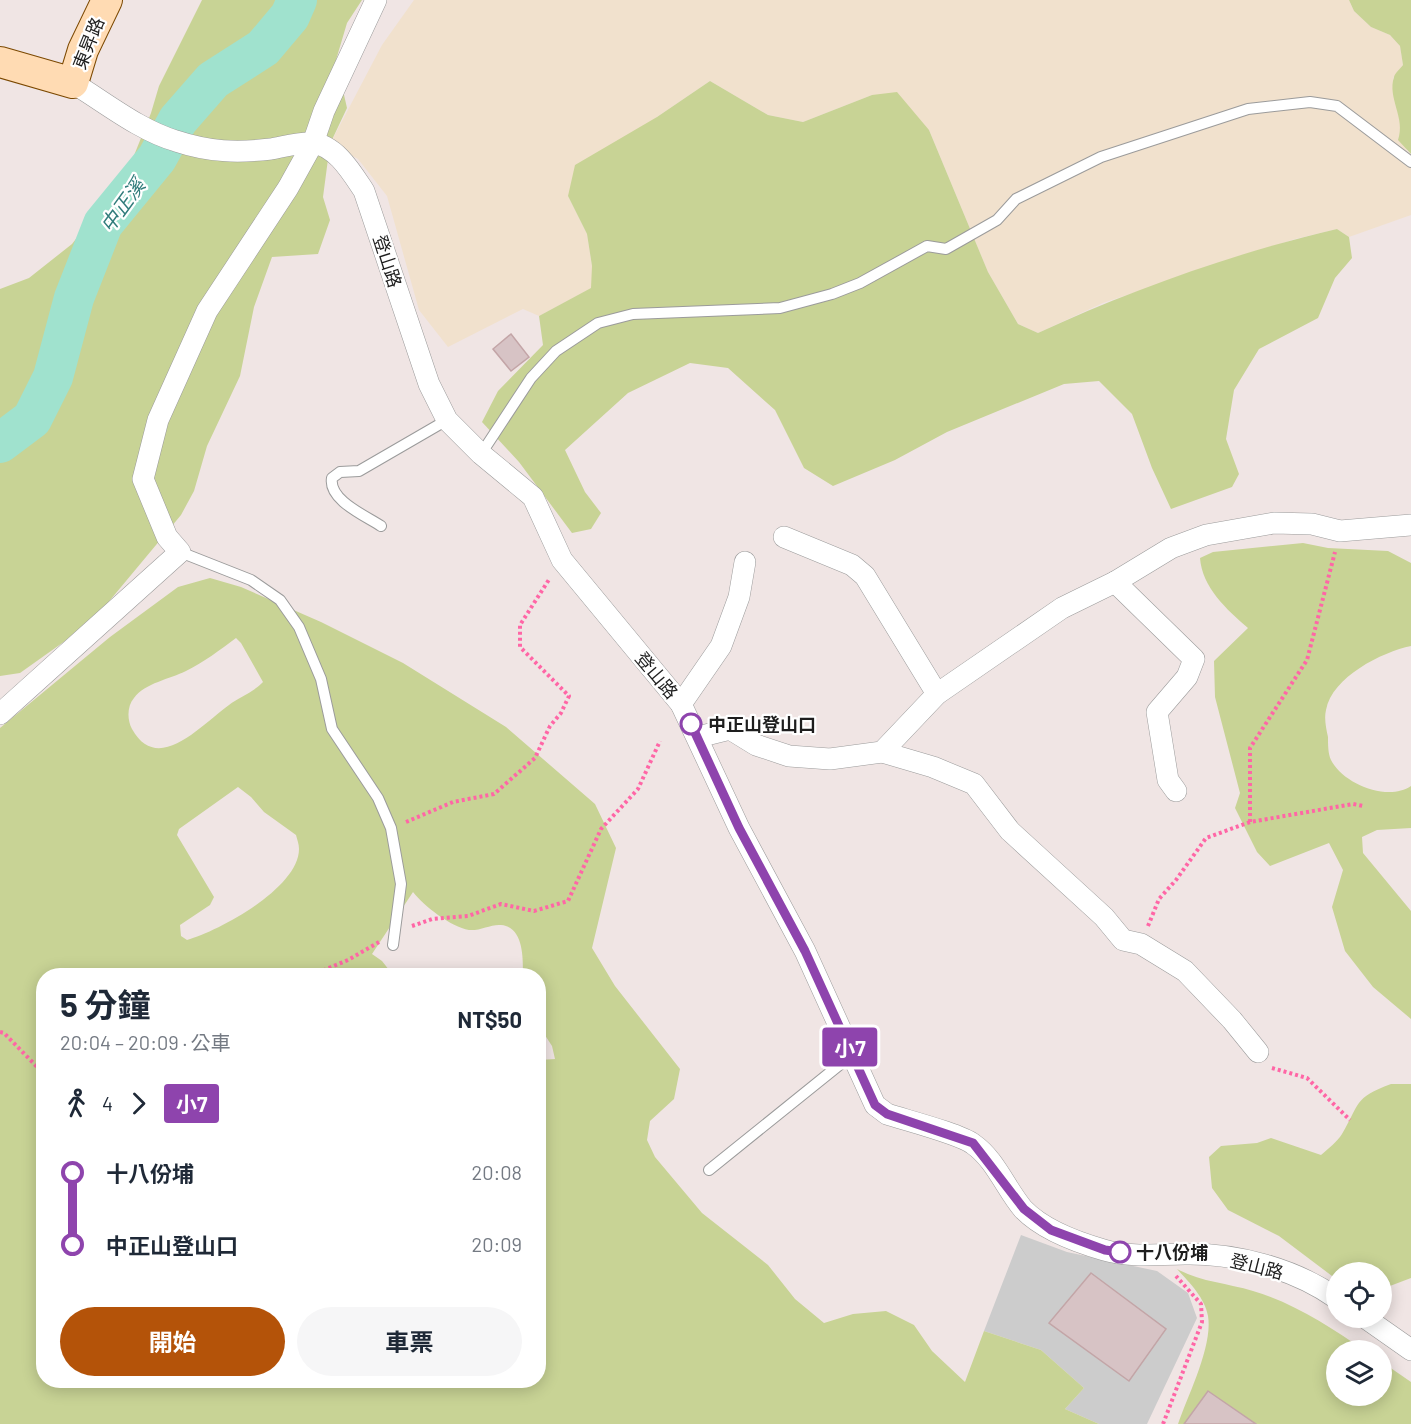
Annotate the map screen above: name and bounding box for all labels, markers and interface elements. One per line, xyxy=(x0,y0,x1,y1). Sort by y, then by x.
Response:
street label: 東昇路 xyxy=(68,14,108,72)
water label: 中正溪 xyxy=(95,171,151,236)
street label: 登山路 xyxy=(369,232,407,290)
street label: 登山路 xyxy=(631,647,683,703)
marker: 中正山登山口 xyxy=(680,713,702,735)
place label: 中正山登山口 xyxy=(708,713,816,735)
text: 5 分鐘 xyxy=(60,984,150,1024)
text: NT$50 xyxy=(458,1006,522,1032)
line badge: 小7 xyxy=(823,1028,877,1066)
text: 20:04 – 20:09 · 公車 xyxy=(60,1030,231,1054)
text: 小7 xyxy=(834,1035,866,1060)
icon: walk xyxy=(60,1087,93,1120)
icon: forward xyxy=(122,1087,155,1120)
text: 4 xyxy=(102,1091,113,1115)
text: 小7 xyxy=(176,1091,207,1116)
text: 十八份埔 xyxy=(106,1160,194,1186)
text: 20:08 xyxy=(471,1160,522,1184)
text: 中正山登山口 xyxy=(106,1232,238,1258)
text: 20:09 xyxy=(471,1232,522,1256)
marker: 十八份埔 xyxy=(1109,1241,1131,1263)
place label: 十八份埔 xyxy=(1136,1241,1208,1263)
street label: 登山路 xyxy=(1228,1249,1286,1283)
map controls xyxy=(1326,1262,1392,1406)
button: locate xyxy=(1326,1262,1392,1328)
button: 開始 xyxy=(60,1307,285,1376)
button: 車票 xyxy=(297,1307,522,1376)
button: layers xyxy=(1326,1340,1392,1406)

